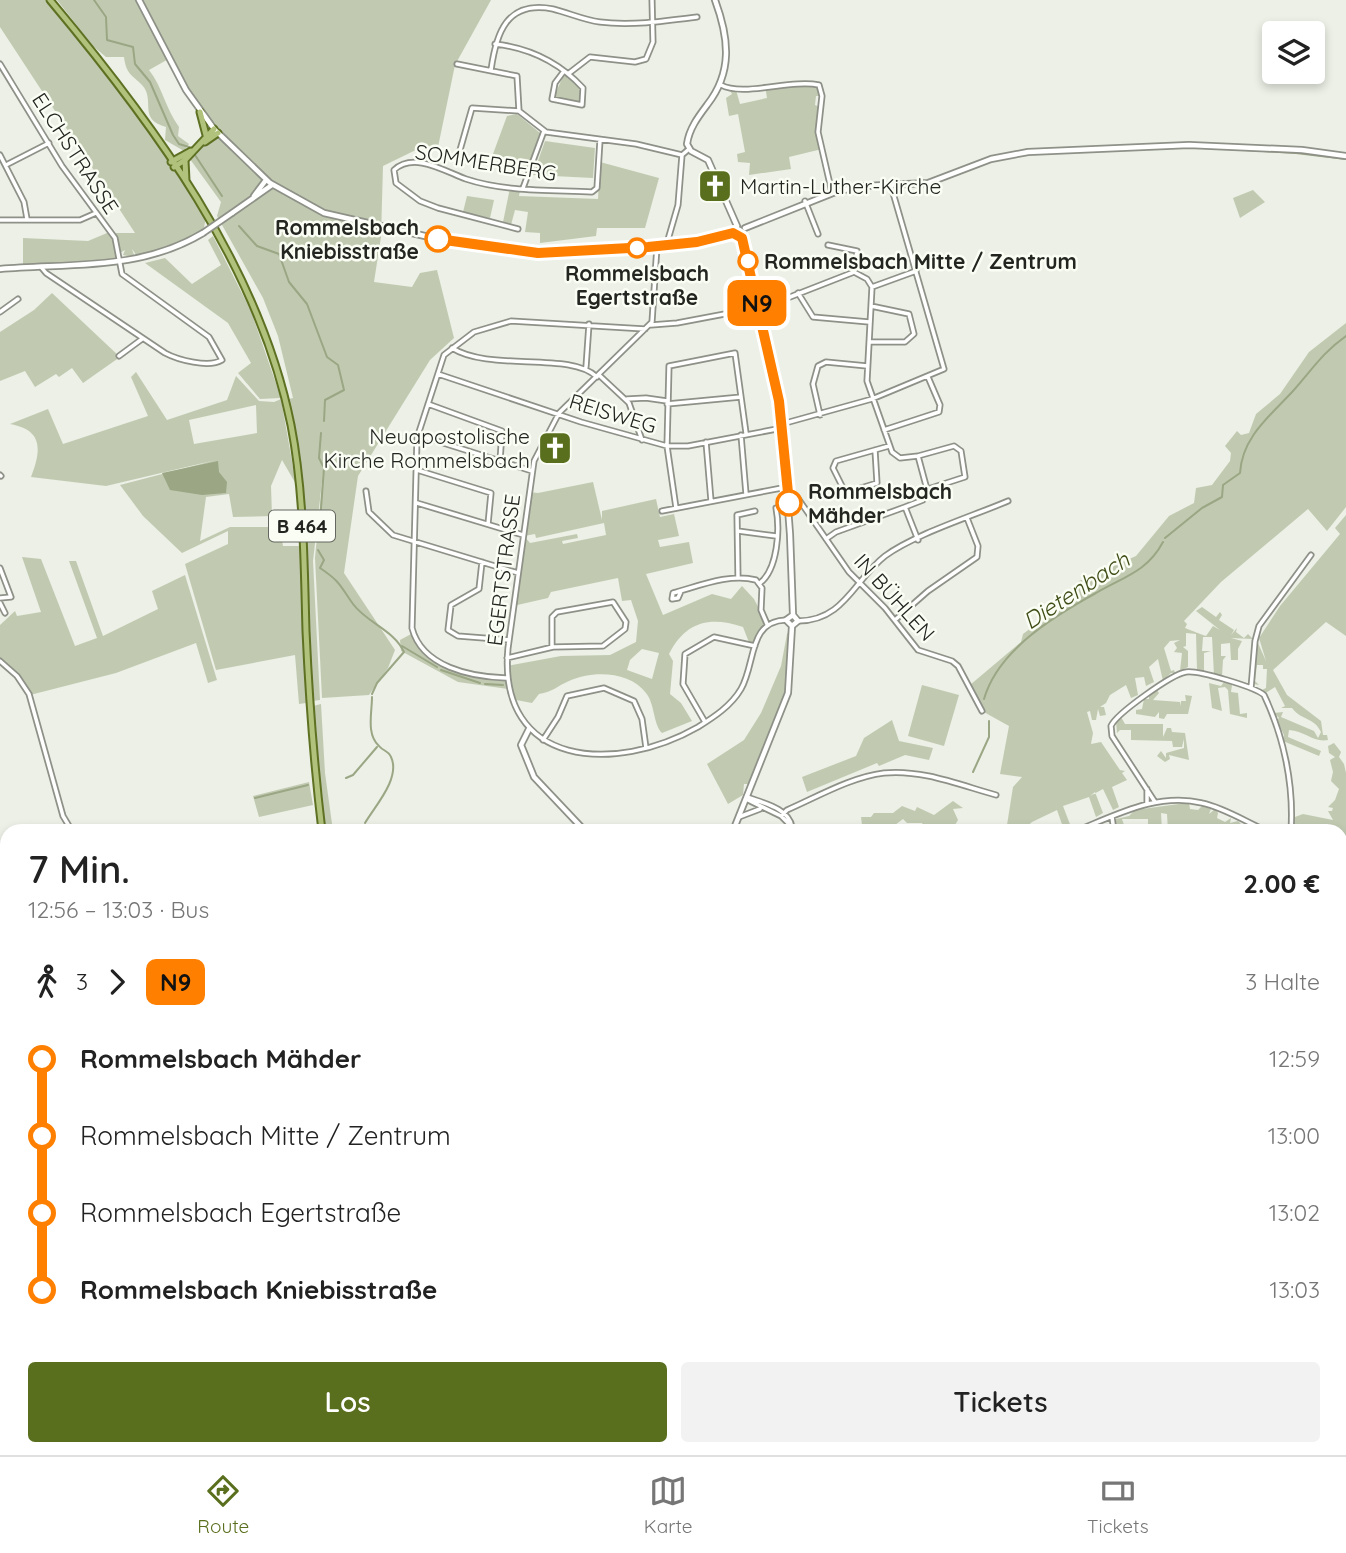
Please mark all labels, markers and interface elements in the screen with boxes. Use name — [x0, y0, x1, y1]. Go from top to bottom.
map controls — [1262, 21, 1325, 84]
button: layers — [1262, 21, 1325, 84]
street label: ELCHSTRASSE — [27, 87, 125, 219]
street label: SOMMERBERG — [414, 138, 558, 186]
church icon: Martin-Luther-Kirche — [696, 167, 734, 205]
place label: Martin-Luther-Kirche — [740, 173, 941, 199]
place label: Rommelsbach Kniebisstraße — [275, 214, 419, 264]
marker: Rommelsbach Kniebisstraße — [425, 226, 451, 252]
marker: Rommelsbach Egertstraße — [627, 238, 647, 258]
place label: Rommelsbach Mitte / Zentrum — [764, 248, 1077, 274]
marker: Rommelsbach Mitte / Zentrum — [738, 251, 758, 271]
place label: Rommelsbach Egertstraße — [565, 260, 709, 310]
line badge: N9 — [726, 280, 788, 326]
text: N9 — [741, 288, 773, 318]
street label: REISWEG — [566, 387, 660, 439]
place label: Neuapostolische Kirche Rommelsbach — [324, 423, 530, 473]
church icon: Neuapostolische Kirche Rommelsbach — [536, 429, 574, 467]
place label: Rommelsbach Mähder — [808, 478, 952, 528]
marker: Rommelsbach Mähder — [776, 490, 802, 516]
street label: EGERTSTRASSE — [481, 493, 525, 647]
road number: B 464 — [269, 510, 335, 541]
water label: Dietenbach — [1017, 544, 1136, 635]
street label: IN BÜHLEN — [849, 548, 941, 646]
text: 7 Min. — [28, 845, 130, 893]
text: 2.00 € — [1243, 867, 1320, 900]
text: 12:56 – 13:03 · Bus — [28, 895, 209, 924]
icon: walk — [28, 963, 66, 1001]
icon: forward — [98, 963, 136, 1001]
text: 3 — [76, 967, 88, 996]
text: N9 — [160, 967, 191, 997]
text: 3 Halte — [1245, 967, 1320, 996]
text: Rommelsbach Mähder — [80, 1042, 361, 1075]
text: 12:59 — [1269, 1044, 1320, 1073]
text: Rommelsbach Mitte / Zentrum — [80, 1119, 451, 1152]
text: 13:00 — [1268, 1121, 1320, 1150]
text: Rommelsbach Egertstraße — [80, 1196, 401, 1229]
text: 13:02 — [1269, 1198, 1320, 1227]
text: Rommelsbach Kniebisstraße — [80, 1273, 437, 1306]
text: 13:03 — [1269, 1275, 1320, 1304]
button: Los — [28, 1362, 667, 1442]
button: Tickets — [681, 1362, 1320, 1442]
tab: Route — [197, 1472, 249, 1538]
tab: Karte — [644, 1472, 693, 1538]
tab: Tickets — [1087, 1472, 1149, 1538]

